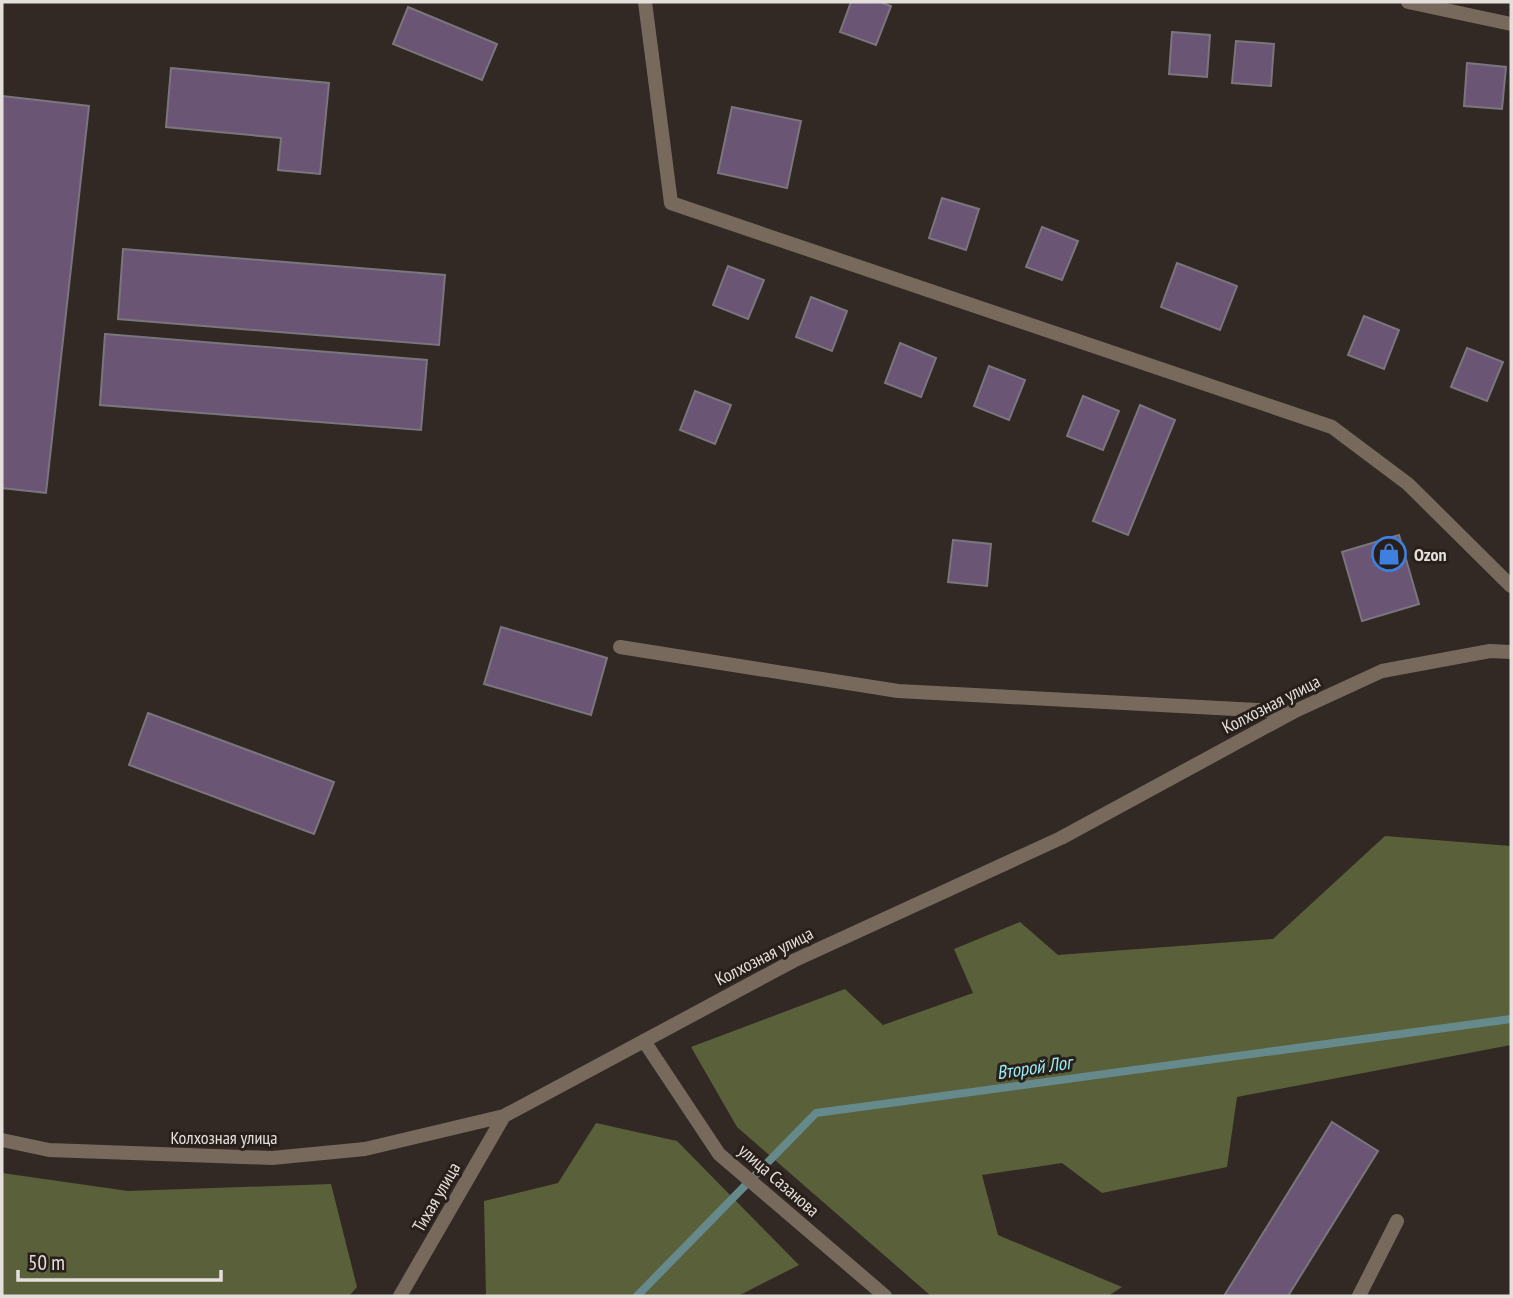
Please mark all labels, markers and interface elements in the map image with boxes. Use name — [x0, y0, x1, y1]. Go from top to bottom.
shop icon: Ozon — [1370, 535, 1408, 573]
place label: Ozon — [1414, 543, 1447, 566]
street label: Колхозная улица — [1218, 669, 1324, 739]
street label: Колхозная улица — [711, 921, 817, 991]
water label: Второй Лог — [995, 1049, 1076, 1084]
street label: Колхозная улица — [171, 1126, 277, 1149]
street label: улица Сазанова — [734, 1139, 824, 1221]
street label: Тихая улица — [407, 1158, 465, 1236]
scale bar — [18, 1238, 220, 1282]
text: 50 m — [28, 1249, 65, 1276]

